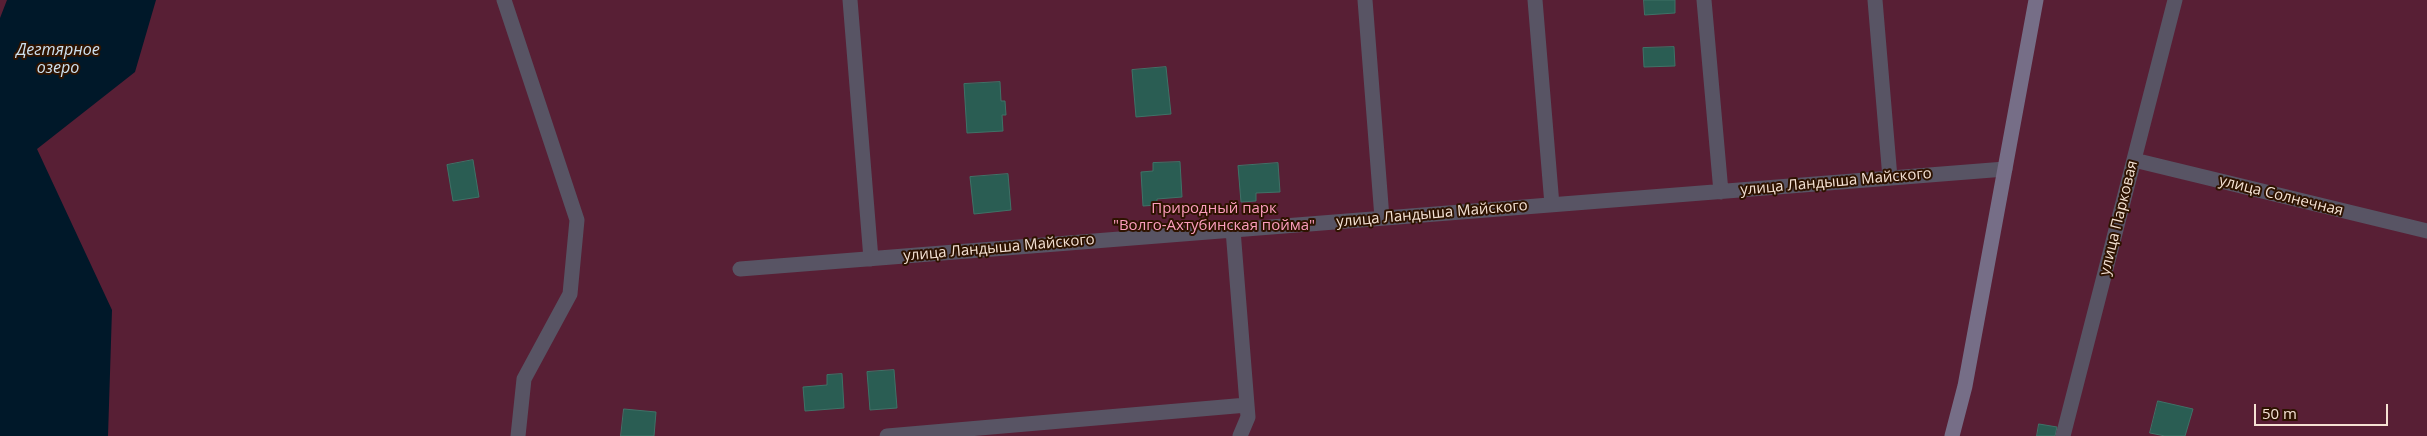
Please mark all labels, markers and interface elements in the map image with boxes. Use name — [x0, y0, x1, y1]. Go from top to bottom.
water label: Дегтярное озеро — [16, 40, 100, 78]
street label: улица Парковая — [2096, 159, 2142, 277]
street label: улица Ландыша Майского — [1740, 165, 1932, 199]
street label: улица Солнечная — [2217, 172, 2345, 220]
street label: улица Ландыша Майского — [1336, 197, 1528, 231]
park label: Природный парк "Волго-Ахтубинская пойма" — [1113, 200, 1315, 235]
street label: улица Ландыша Майского — [903, 231, 1095, 265]
scale bar — [2257, 394, 2391, 426]
text: 50 m — [2262, 403, 2297, 423]

